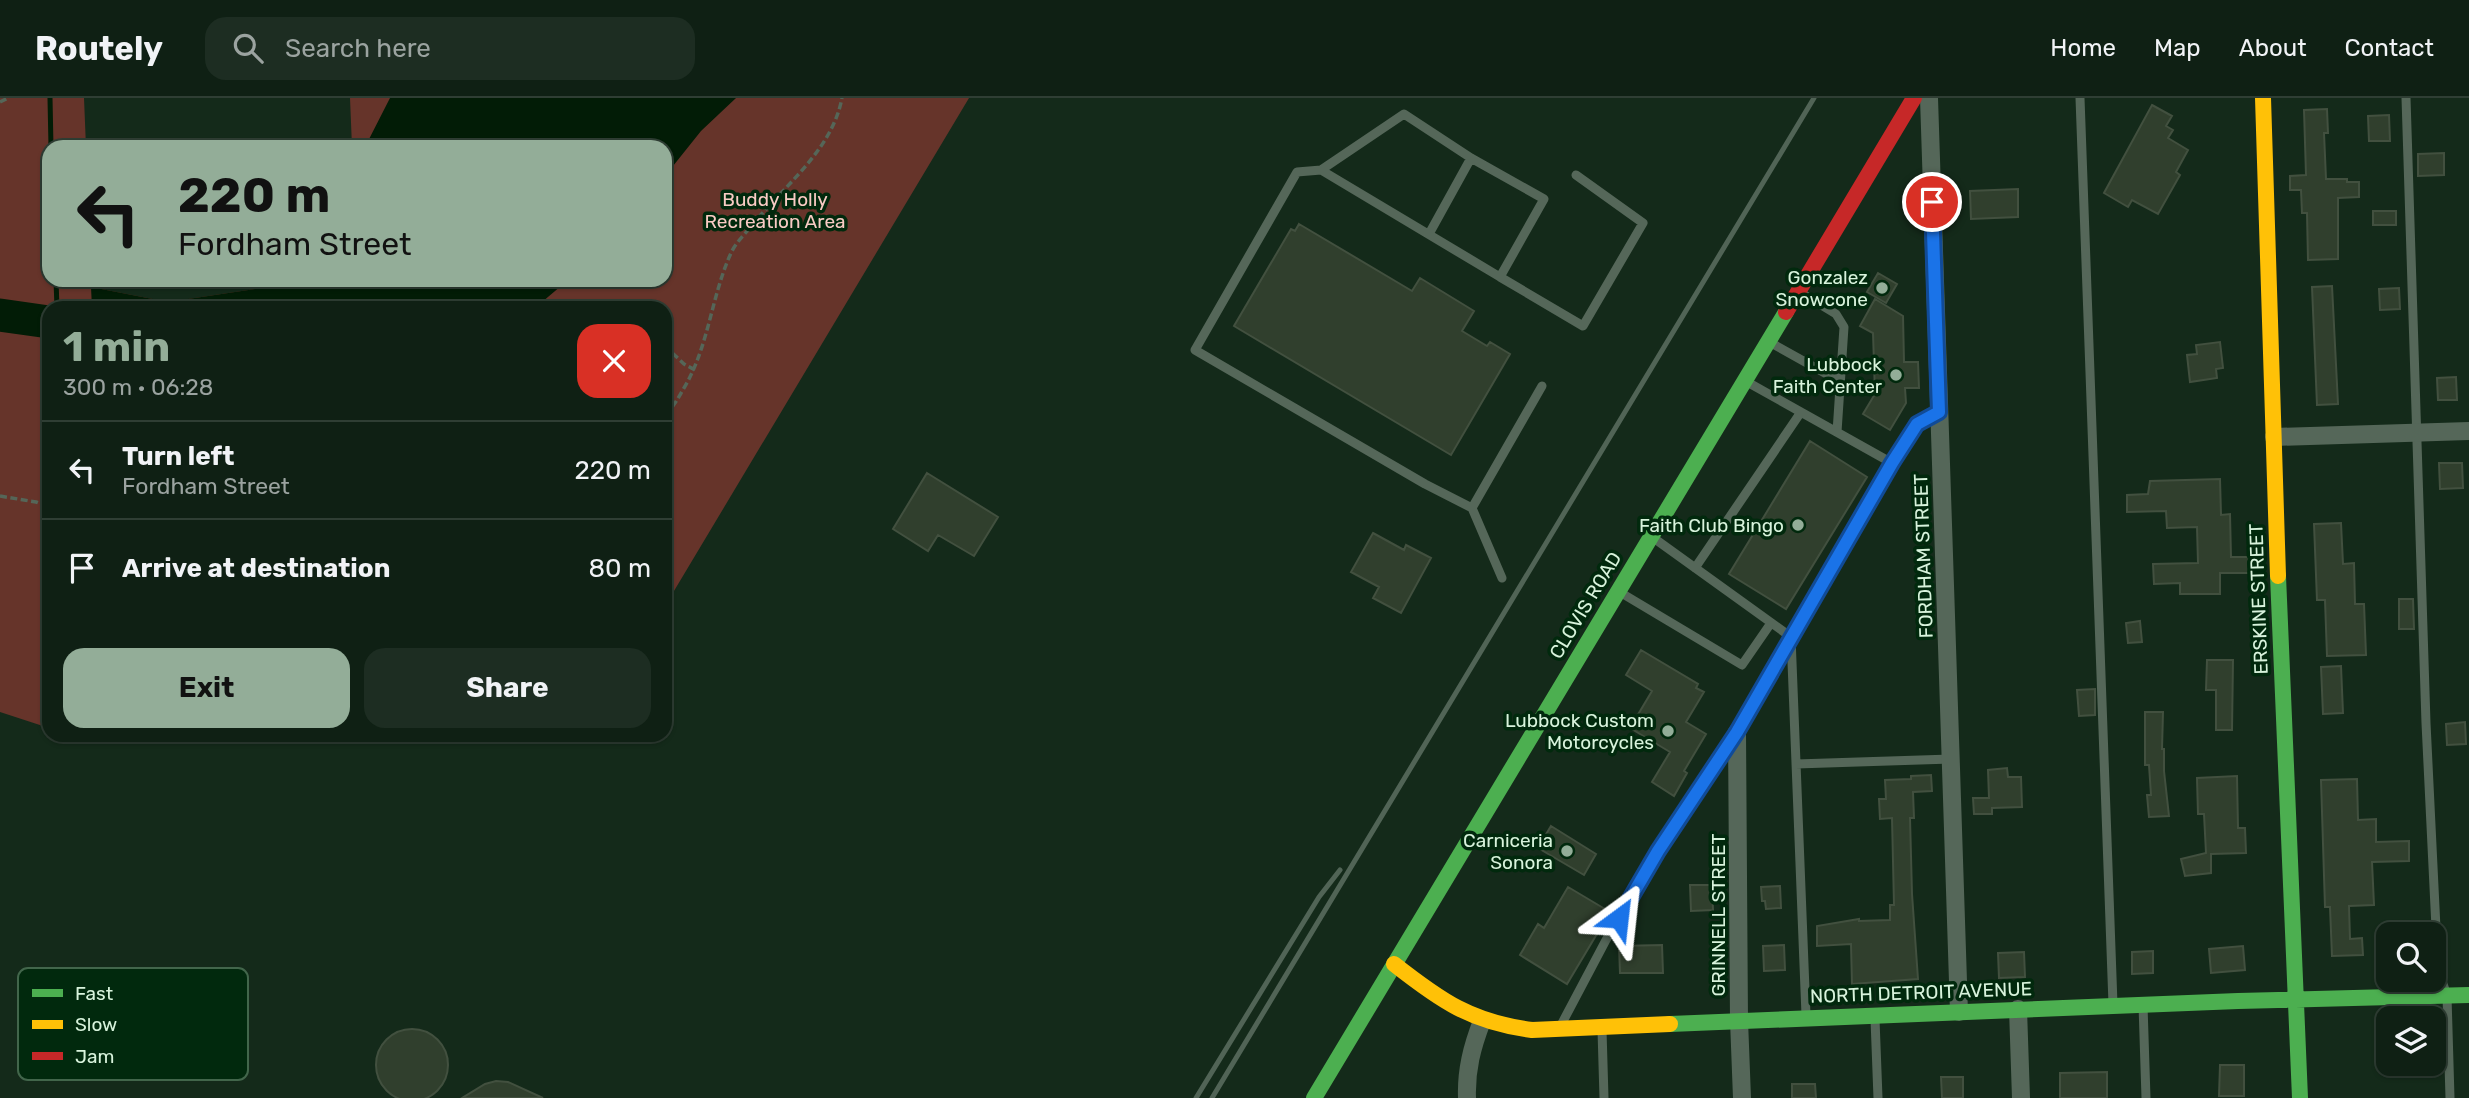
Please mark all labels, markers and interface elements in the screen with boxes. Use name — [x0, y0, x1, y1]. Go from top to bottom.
search box — [205, 17, 695, 80]
text: Routely — [35, 29, 163, 68]
icon: search — [229, 29, 267, 67]
text: Search here — [285, 33, 431, 64]
text: Home — [2050, 34, 2116, 62]
text: Map — [2154, 34, 2201, 62]
text: About — [2239, 34, 2307, 62]
text: Contact — [2345, 34, 2434, 62]
text: 220 m — [178, 166, 330, 224]
icon: left — [63, 168, 154, 259]
pin — [1902, 172, 1962, 232]
icon: arrive — [1913, 183, 1951, 221]
park label: Buddy Holly Recreation Area — [704, 188, 846, 233]
text: Fordham Street — [178, 225, 412, 263]
place label: Gonzalez Snowcone — [1775, 266, 1868, 311]
marker: Gonzalez Snowcone — [1874, 280, 1890, 296]
text: 1 min — [63, 322, 170, 372]
button: close — [577, 324, 651, 398]
place label: Lubbock Faith Center — [1773, 353, 1883, 398]
marker: Lubbock Faith Center — [1888, 367, 1904, 383]
text: 300 m · 06:28 — [63, 373, 213, 401]
text: Turn left — [122, 441, 234, 472]
icon: left — [63, 451, 101, 489]
text: 220 m — [574, 455, 651, 486]
text: Fordham Street — [122, 472, 290, 500]
street label: FORDHAM STREET — [1909, 473, 1938, 639]
place label: Faith Club Bingo — [1639, 514, 1784, 537]
marker: Faith Club Bingo — [1790, 517, 1806, 533]
street label: ERSKINE STREET — [2244, 523, 2273, 675]
street label: CLOVIS ROAD — [1545, 548, 1626, 663]
icon: arrive — [63, 549, 101, 587]
text: Arrive at destination — [122, 553, 390, 584]
text: 80 m — [588, 553, 651, 584]
button: Exit — [63, 648, 350, 728]
button: Share — [364, 648, 651, 728]
place label: Lubbock Custom Motorcycles — [1505, 709, 1654, 754]
marker: Lubbock Custom Motorcycles — [1660, 723, 1676, 739]
place label: Carniceria Sonora — [1463, 829, 1553, 874]
street label: GRINNELL STREET — [1707, 833, 1730, 997]
marker: Carniceria Sonora — [1559, 843, 1575, 859]
position arrow — [1582, 881, 1656, 955]
map controls — [2376, 922, 2446, 1076]
button: search — [2376, 922, 2446, 992]
legend — [18, 968, 248, 1080]
street label: NORTH DETROIT AVENUE — [1810, 977, 2032, 1008]
text: Fast — [75, 982, 114, 1005]
button: layers — [2376, 1006, 2446, 1076]
text: Slow — [75, 1013, 117, 1036]
text: Jam — [75, 1045, 114, 1068]

